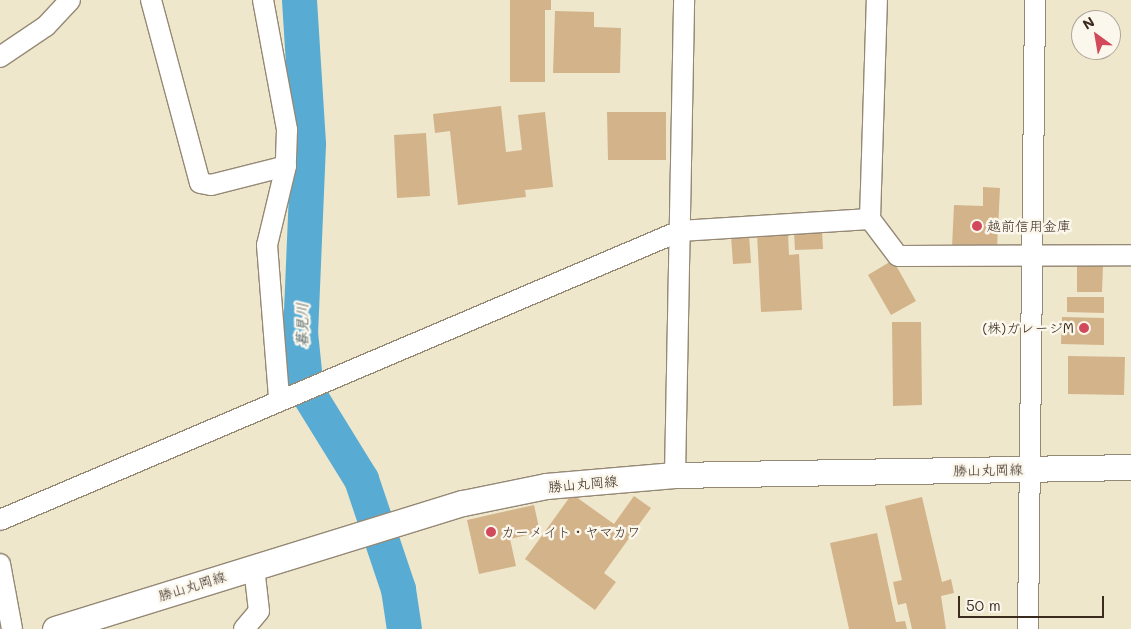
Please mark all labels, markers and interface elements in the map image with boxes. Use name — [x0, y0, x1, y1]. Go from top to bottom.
north arrow — [1071, 10, 1121, 60]
text: N — [1079, 12, 1098, 34]
place label: 越前信用金庫 — [987, 218, 1071, 234]
marker: 越前信用金庫 — [971, 220, 983, 232]
water label: 暮見川 — [293, 303, 311, 347]
place label: (株)ガレージM — [983, 320, 1074, 336]
marker: (株)ガレージM — [1078, 322, 1090, 334]
street label: 勝山丸岡線 — [953, 461, 1023, 479]
street label: 勝山丸岡線 — [547, 473, 619, 495]
place label: カーメイト・ヤマカワ — [501, 524, 641, 540]
marker: カーメイト・ヤマカワ — [485, 526, 497, 538]
street label: 勝山丸岡線 — [156, 568, 228, 604]
scale bar — [961, 586, 1107, 618]
text: 50 m — [966, 595, 1001, 615]

